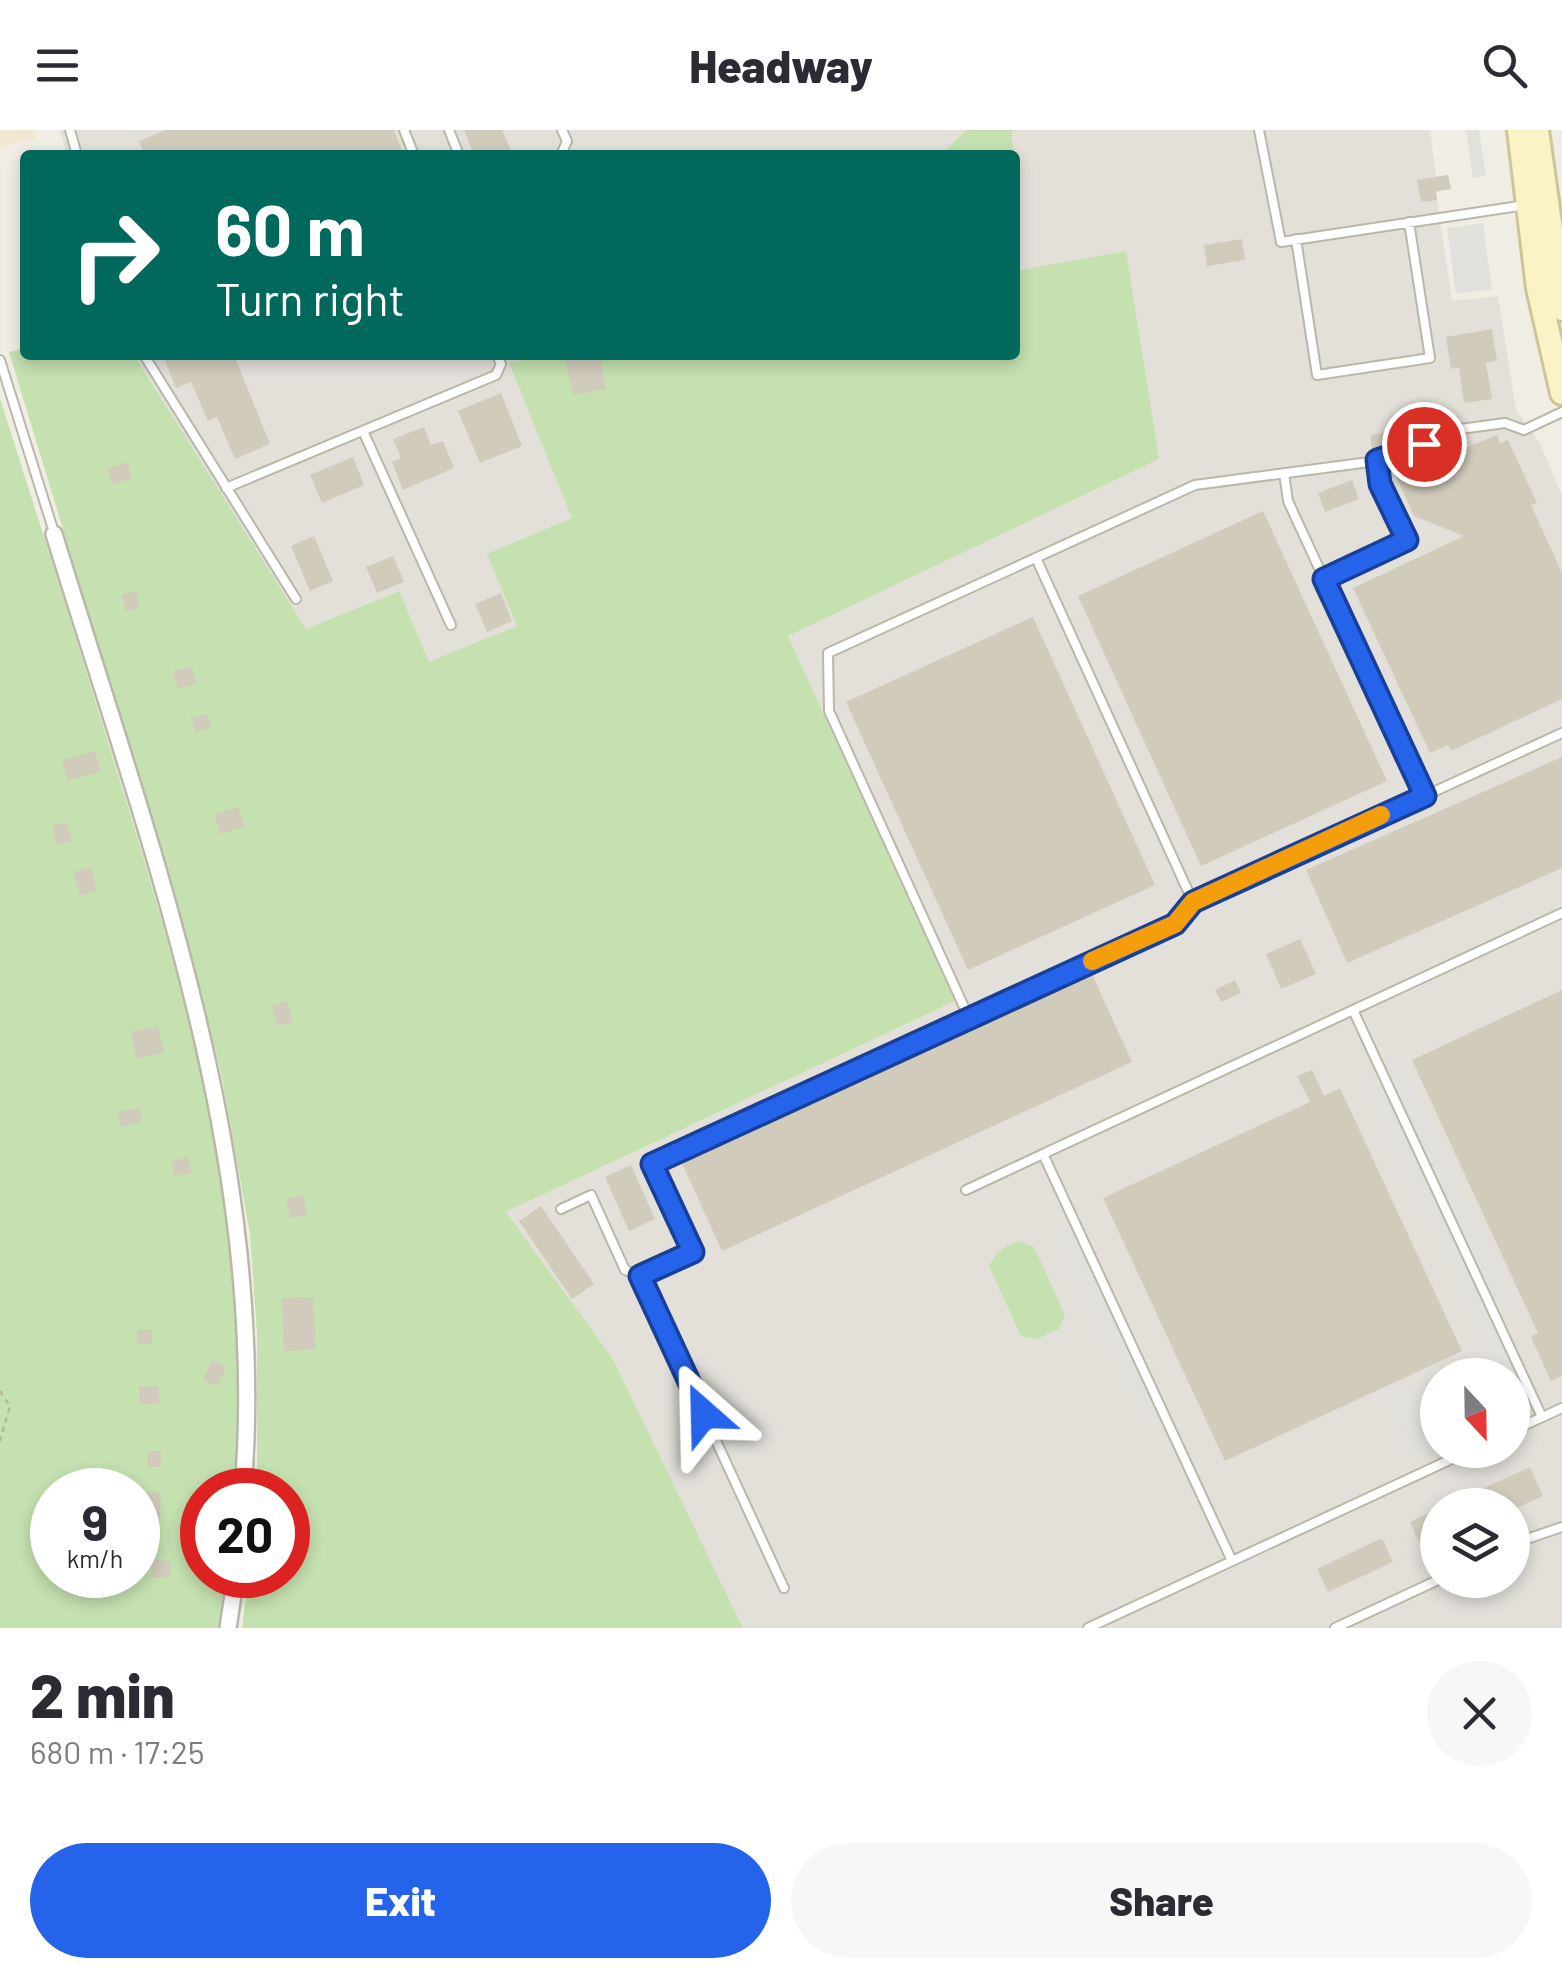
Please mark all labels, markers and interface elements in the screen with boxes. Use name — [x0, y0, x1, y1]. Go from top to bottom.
icon: menu — [30, 38, 85, 93]
text: Headway — [689, 38, 873, 92]
icon: search — [1477, 38, 1532, 93]
text: 60 m — [215, 186, 365, 270]
icon: right — [50, 190, 180, 320]
text: Turn right — [215, 271, 405, 325]
pin — [1382, 402, 1467, 487]
icon: arrive — [1397, 417, 1452, 472]
north arrow — [1420, 1358, 1530, 1468]
map controls — [1420, 1358, 1530, 1598]
position arrow — [652, 1362, 756, 1466]
speed limit sign: 20 — [180, 1468, 310, 1598]
button: layers — [1420, 1488, 1530, 1598]
text: 9 — [82, 1491, 108, 1551]
text: km/h — [67, 1543, 123, 1573]
text: 2 min — [30, 1658, 175, 1730]
button: close — [1427, 1661, 1532, 1766]
text: 680 m · 17:25 — [30, 1732, 204, 1770]
button: Exit — [30, 1843, 771, 1958]
button: Share — [791, 1843, 1532, 1958]

